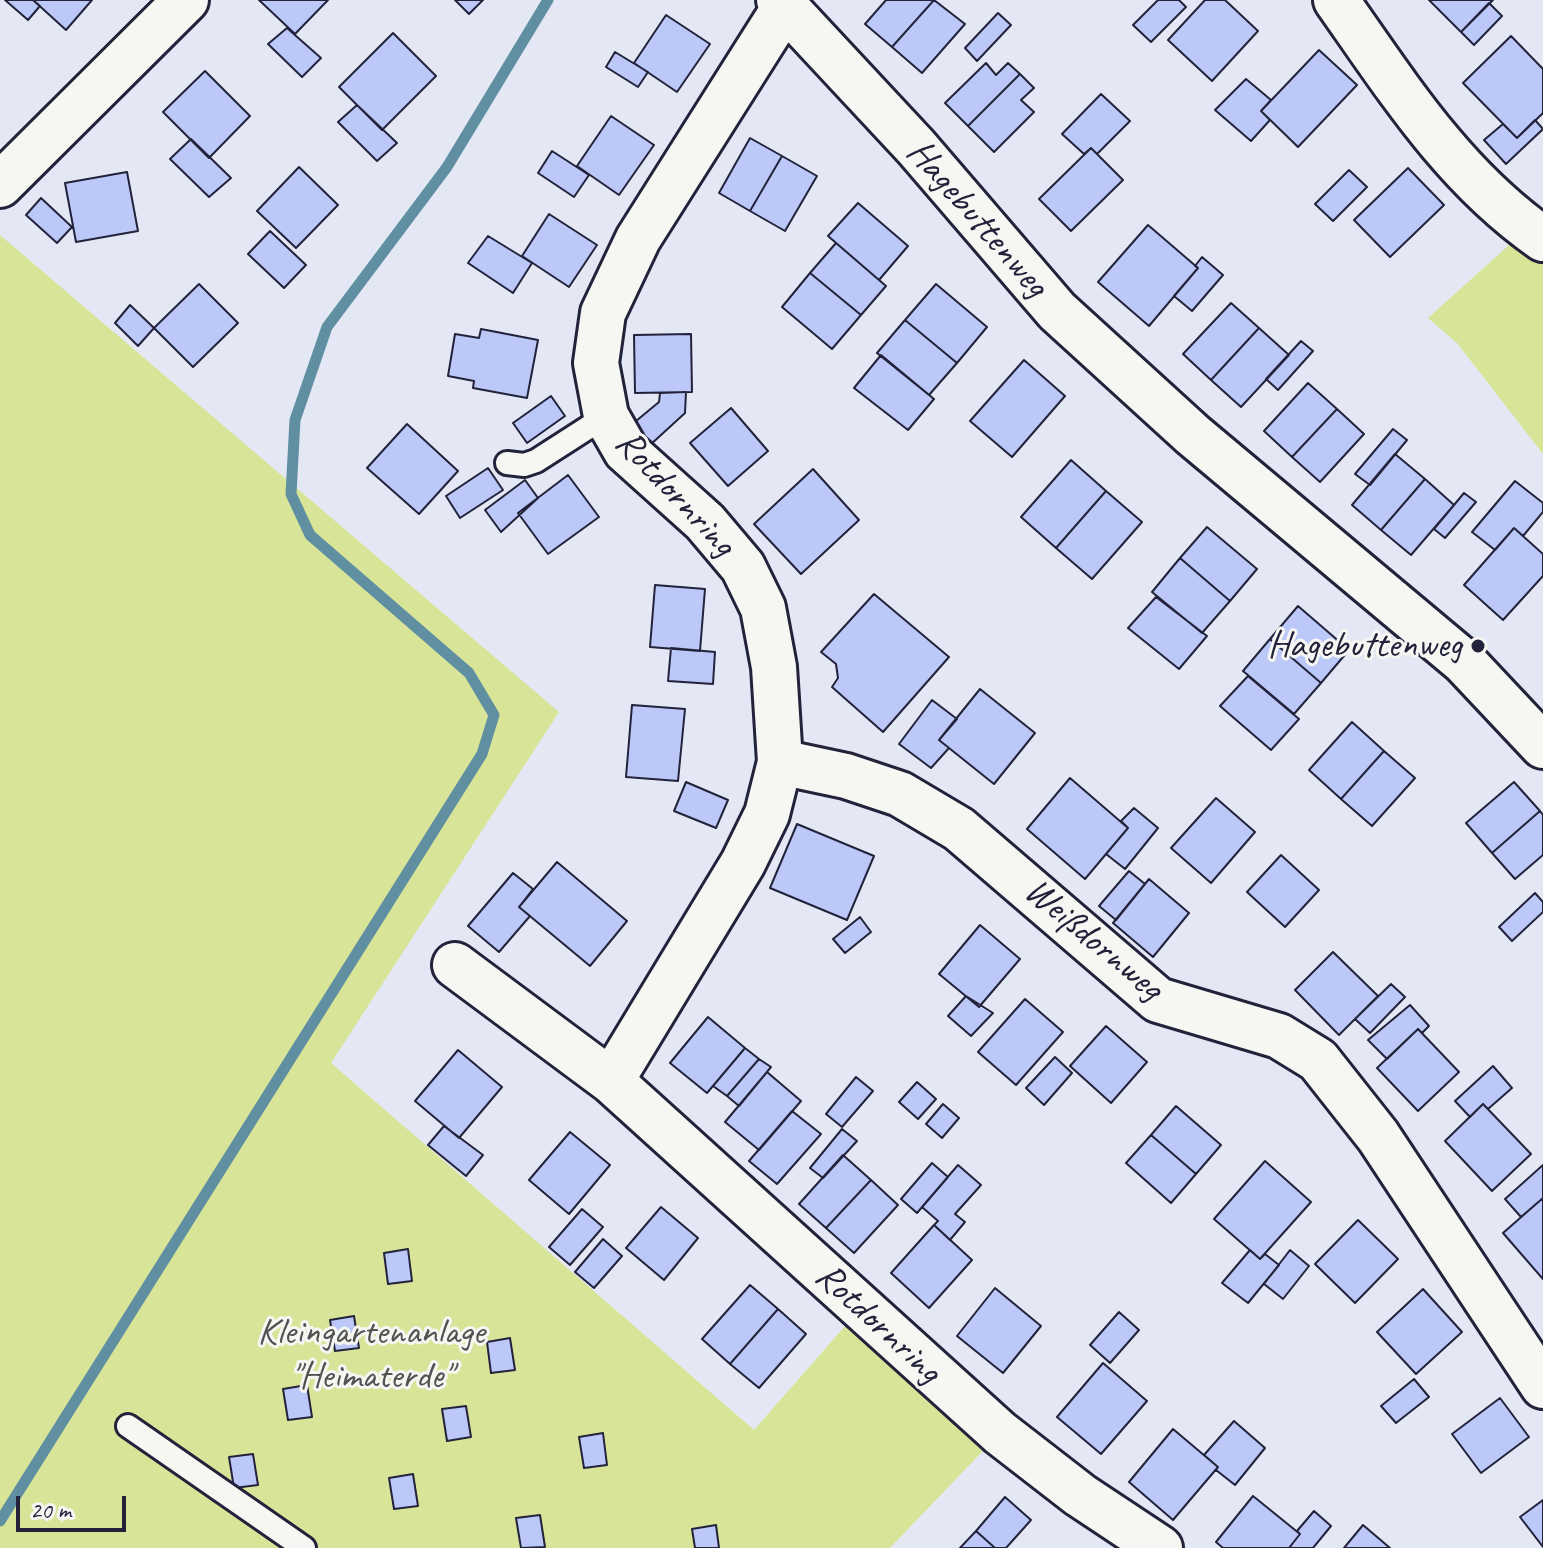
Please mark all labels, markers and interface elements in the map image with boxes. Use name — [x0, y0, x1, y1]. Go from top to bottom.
street label: Hagebuttenweg — [896, 131, 1058, 307]
street label: Rotdornring — [605, 421, 745, 567]
place label: Hagebuttenweg — [1267, 623, 1462, 669]
marker: Hagebuttenweg — [1469, 637, 1487, 655]
street label: Weißdornweg — [1014, 869, 1172, 1011]
street label: Rotdornring — [805, 1254, 951, 1394]
park label: Kleingartenanlage "Heimaterde" — [257, 1310, 485, 1400]
scale bar — [20, 1480, 130, 1530]
text: 20 m — [30, 1495, 71, 1525]

